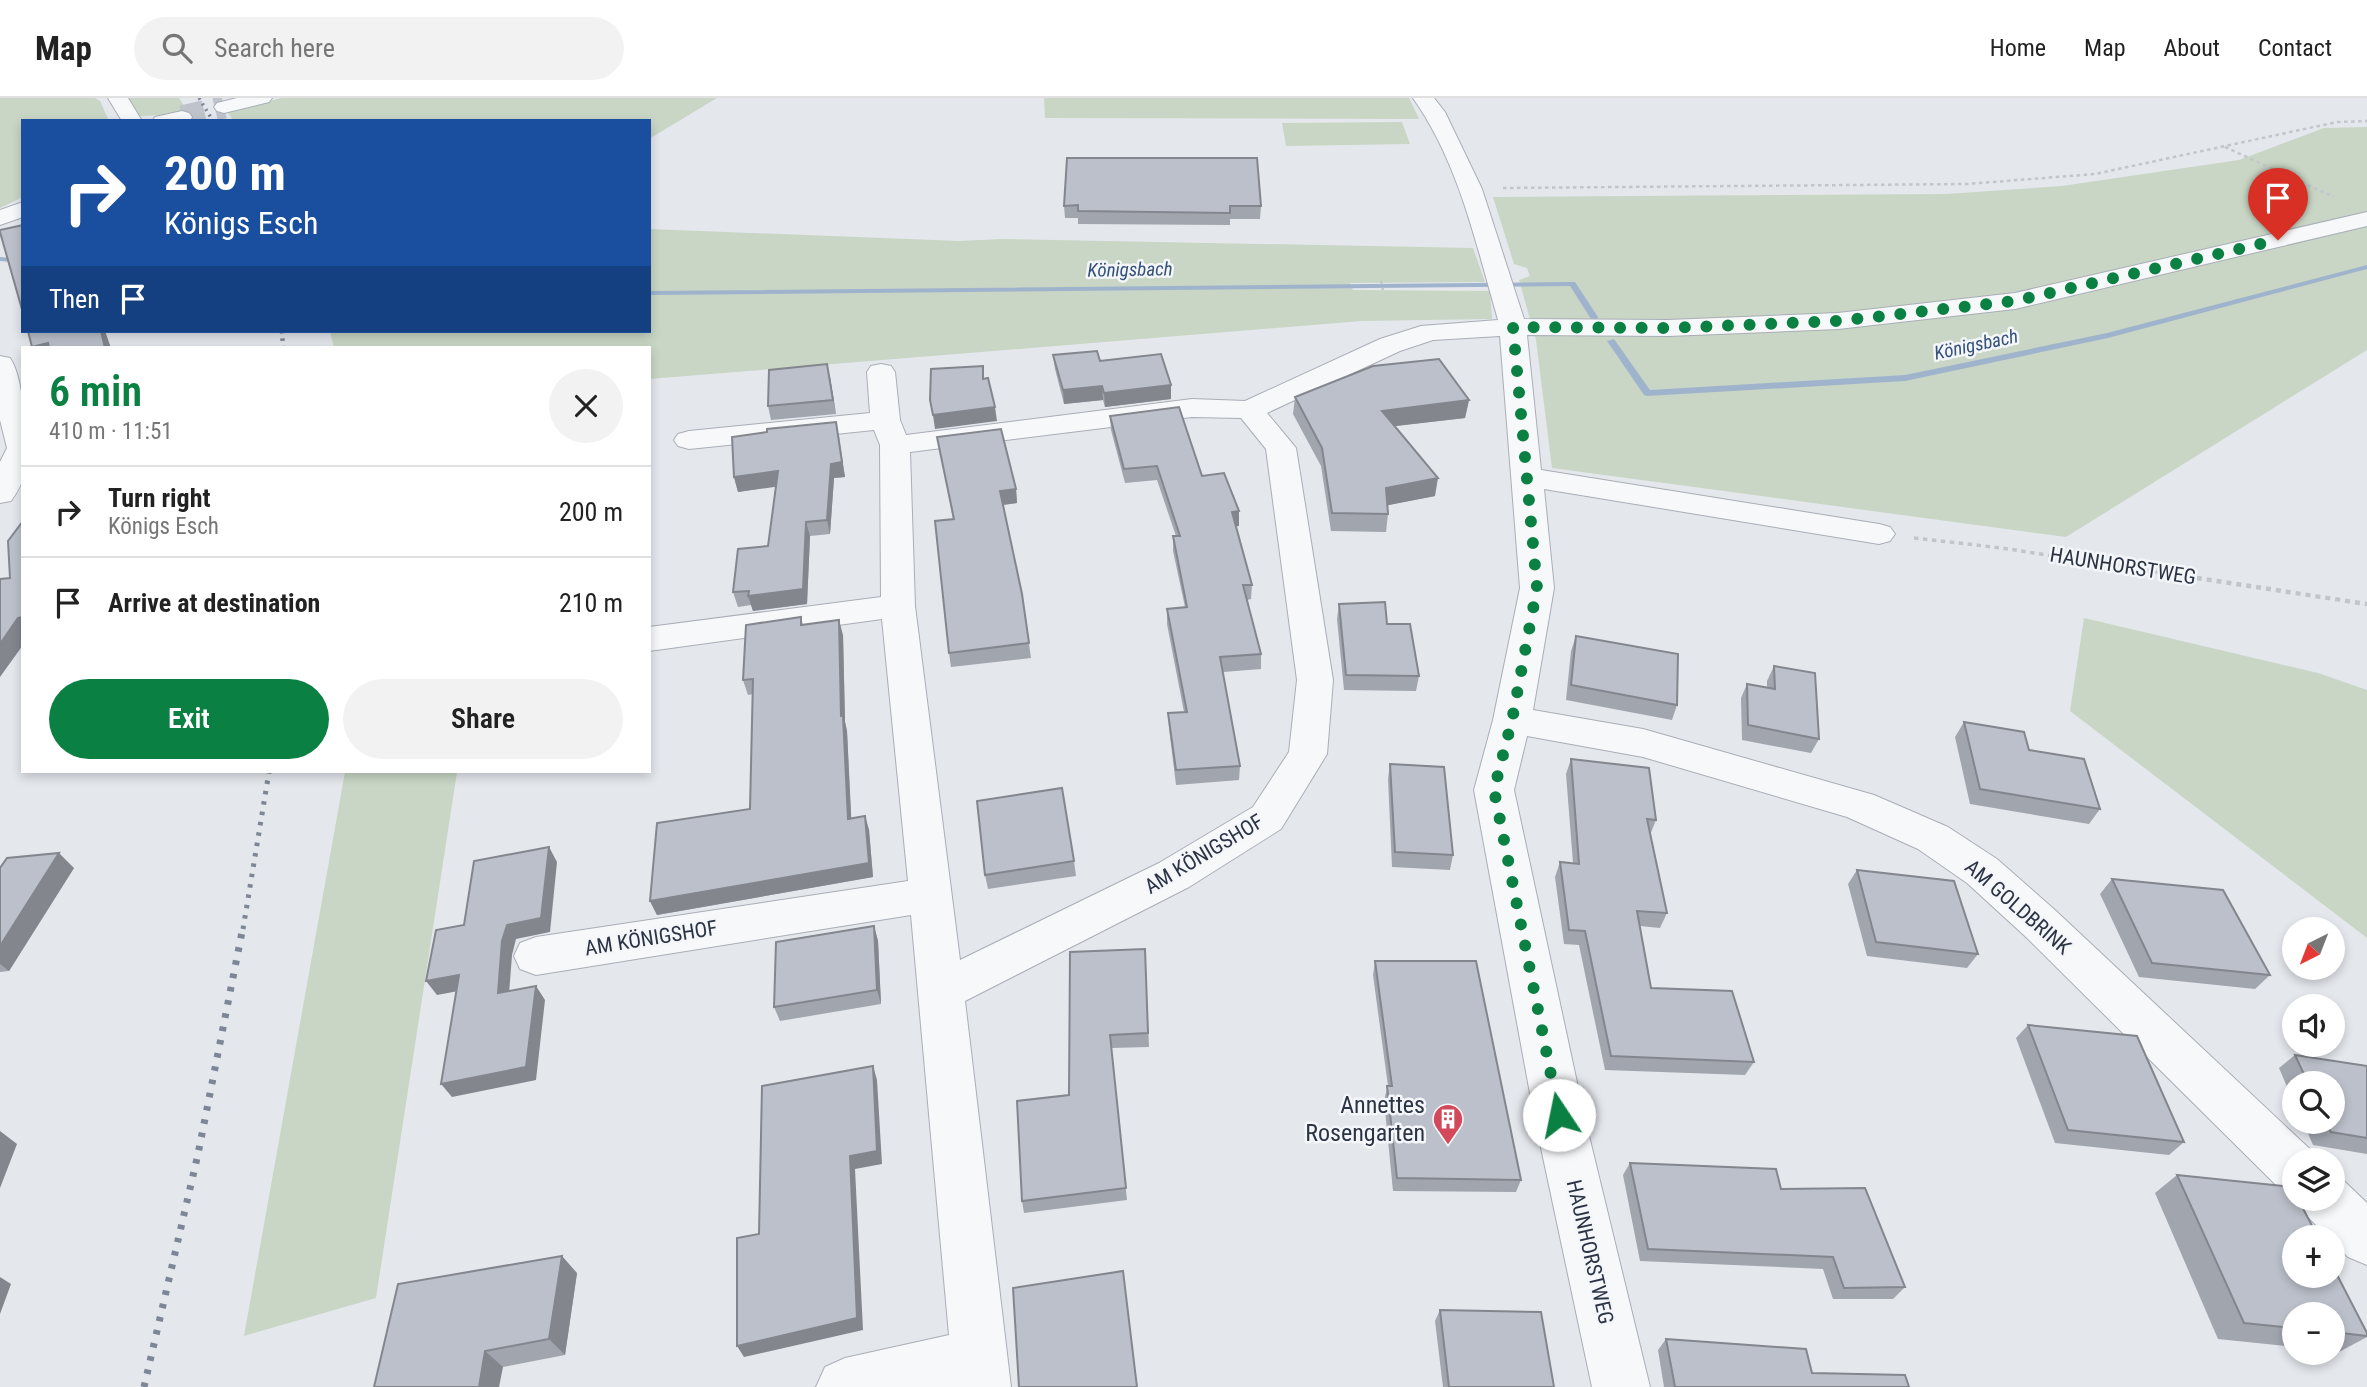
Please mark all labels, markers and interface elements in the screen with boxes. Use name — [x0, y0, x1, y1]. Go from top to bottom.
search box — [134, 17, 624, 80]
text: Map — [35, 29, 92, 68]
icon: search — [158, 29, 196, 67]
text: Search here — [214, 33, 335, 63]
text: Home — [1990, 34, 2046, 62]
text: Map — [2084, 34, 2126, 62]
text: About — [2164, 34, 2220, 62]
text: Contact — [2258, 34, 2332, 62]
text: 200 m — [164, 145, 286, 202]
icon: right — [49, 147, 140, 238]
pin — [2248, 168, 2308, 240]
icon: arrive — [2259, 179, 2297, 217]
text: Königs Esch — [164, 204, 318, 242]
water label: Königsbach — [1087, 257, 1173, 282]
icon: arrive — [114, 280, 152, 318]
text: Then — [49, 284, 100, 314]
water label: Königsbach — [1932, 324, 2020, 365]
text: 6 min — [49, 367, 142, 416]
button: close — [549, 369, 623, 443]
text: 410 m · 11:51 — [49, 418, 173, 445]
text: Turn right — [108, 483, 210, 513]
icon: right — [49, 493, 87, 531]
text: 200 m — [559, 497, 623, 527]
text: Königs Esch — [108, 513, 219, 540]
street label: HAUNHORSTWEG — [2048, 543, 2198, 589]
icon: arrive — [49, 584, 87, 622]
text: Arrive at destination — [108, 588, 320, 618]
text: 210 m — [559, 588, 623, 618]
button: Exit — [49, 679, 329, 759]
button: Share — [343, 679, 623, 759]
street label: AM KÖNIGSHOF — [1140, 809, 1268, 899]
street label: AM GOLDBRINK — [1960, 855, 2076, 960]
street label: AM KÖNIGSHOF — [583, 916, 719, 960]
north arrow — [2282, 917, 2345, 980]
map controls — [2282, 917, 2345, 1365]
button: sound — [2282, 994, 2345, 1057]
button: search — [2282, 1071, 2345, 1134]
position arrow — [1522, 1078, 1596, 1152]
place label: Annettes Rosengarten — [1305, 1091, 1425, 1147]
building icon: Annettes Rosengarten — [1431, 1102, 1465, 1146]
button: layers — [2282, 1148, 2345, 1211]
street label: HAUNHORSTWEG — [1562, 1177, 1618, 1327]
button: + — [2282, 1225, 2345, 1288]
button: − — [2282, 1302, 2345, 1365]

